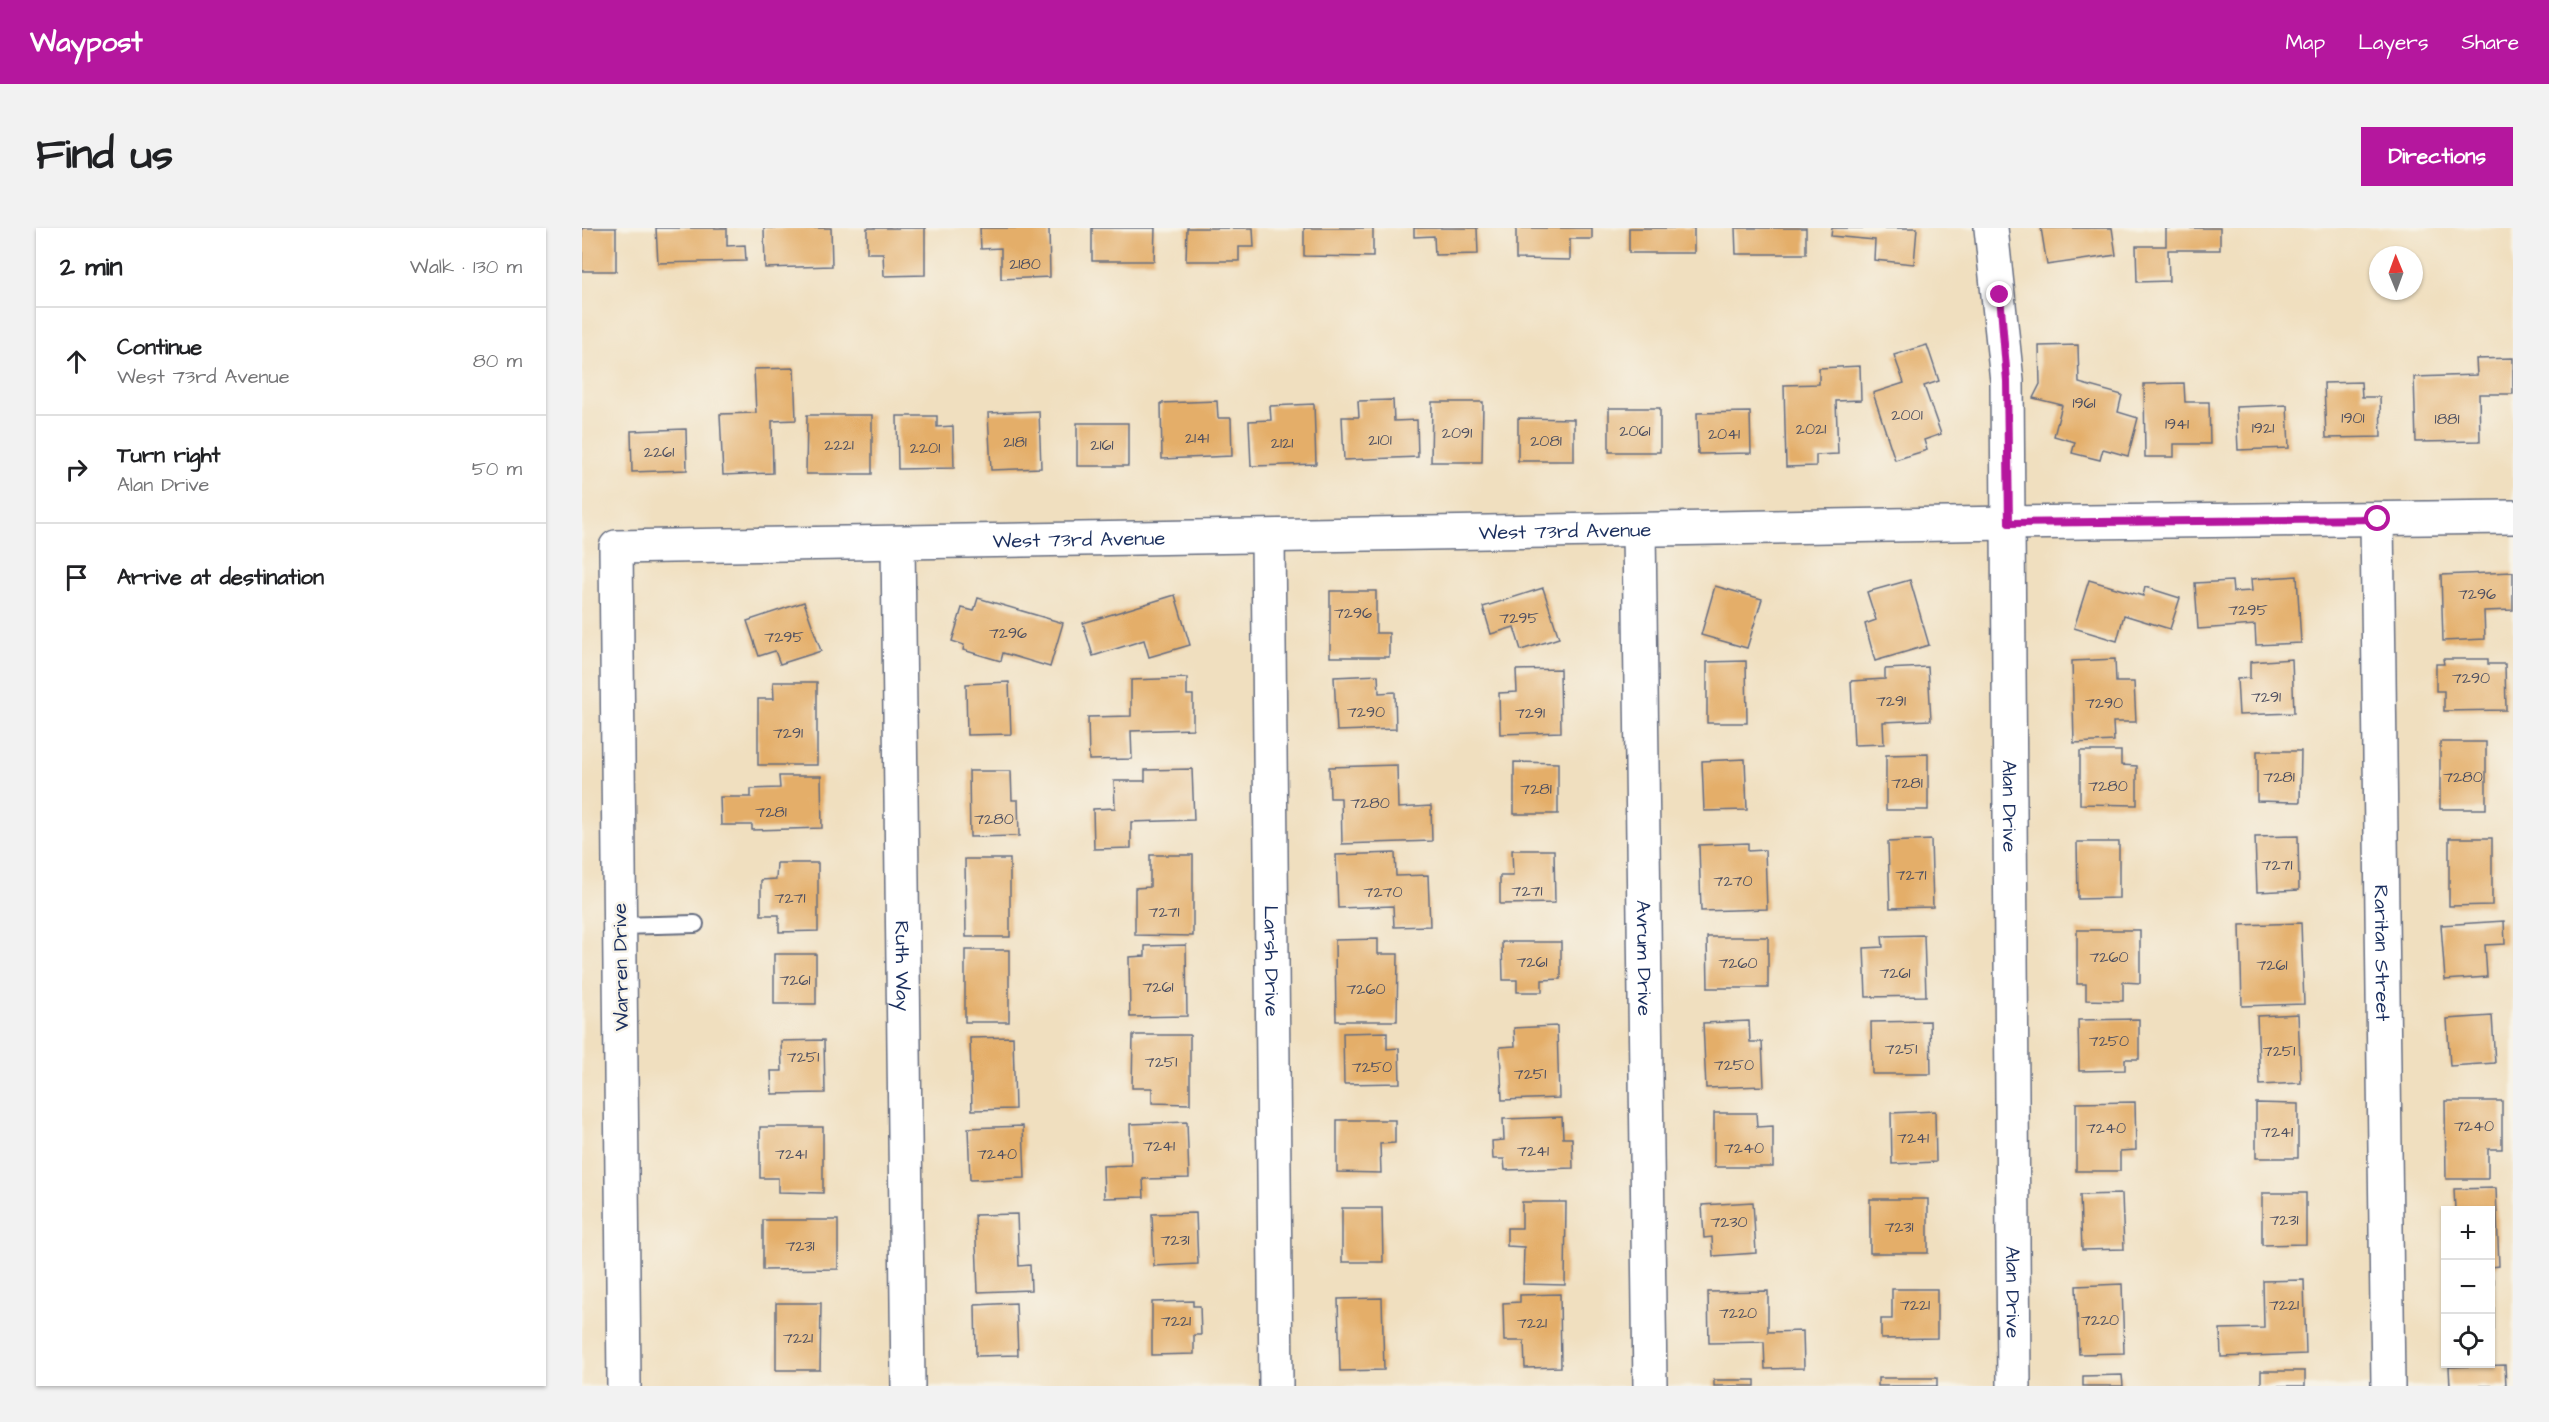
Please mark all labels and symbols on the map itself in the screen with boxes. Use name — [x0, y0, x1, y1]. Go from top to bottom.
north arrow — [2369, 246, 2423, 300]
house number: 2180 — [1009, 253, 1041, 275]
route end — [1986, 281, 2012, 307]
house number: 1961 — [2072, 392, 2096, 414]
house number: 2001 — [1891, 404, 1923, 426]
house number: 1901 — [2341, 407, 2365, 429]
house number: 1881 — [2435, 408, 2459, 430]
house number: 1941 — [2165, 413, 2189, 435]
house number: 1921 — [2252, 417, 2274, 439]
house number: 2021 — [1796, 418, 1826, 440]
house number: 2061 — [1619, 420, 1651, 442]
house number: 2091 — [1442, 422, 1472, 444]
house number: 2041 — [1708, 423, 1740, 445]
house number: 2141 — [1185, 427, 1209, 449]
house number: 2101 — [1368, 429, 1392, 451]
house number: 2081 — [1530, 430, 1562, 452]
house number: 2181 — [1003, 431, 1027, 453]
house number: 2121 — [1271, 432, 1293, 454]
house number: 2221 — [824, 434, 854, 456]
house number: 2161 — [1090, 434, 1114, 456]
house number: 2201 — [910, 437, 940, 459]
house number: 2261 — [644, 441, 674, 463]
route start — [2364, 505, 2390, 531]
street label: West 73rd Avenue — [1478, 516, 1652, 547]
street label: West 73rd Avenue — [992, 525, 1166, 556]
house number: 7296 — [2458, 583, 2496, 605]
house number: 7295 — [2228, 599, 2268, 621]
house number: 7296 — [1334, 602, 1372, 624]
house number: 7295 — [1499, 607, 1539, 629]
house number: 7296 — [989, 622, 1027, 644]
house number: 7295 — [764, 626, 804, 648]
house number: 7290 — [2452, 667, 2490, 689]
house number: 7291 — [2251, 686, 2281, 708]
house number: 7291 — [1876, 690, 1906, 712]
house number: 7290 — [2085, 692, 2123, 714]
house number: 7290 — [1347, 701, 1385, 723]
house number: 7291 — [1515, 702, 1545, 724]
house number: 7291 — [773, 722, 803, 744]
street label: Alan Drive — [1995, 760, 2023, 853]
house number: 7281 — [2263, 766, 2295, 788]
house number: 7280 — [2443, 766, 2483, 788]
house number: 7281 — [1891, 772, 1923, 794]
house number: 7280 — [2088, 775, 2128, 797]
house number: 7281 — [1520, 778, 1552, 800]
house number: 7280 — [1350, 792, 1390, 814]
house number: 7281 — [755, 801, 787, 823]
house number: 7280 — [974, 808, 1014, 830]
house number: 7271 — [2262, 854, 2292, 876]
house number: 7271 — [1896, 864, 1926, 886]
house number: 7270 — [1714, 870, 1752, 892]
house number: 7271 — [1512, 880, 1542, 902]
house number: 7270 — [1364, 881, 1402, 903]
street label: Raritan Street — [2367, 885, 2396, 1021]
house number: 7271 — [775, 887, 805, 909]
street label: Avrum Drive — [1629, 900, 1658, 1016]
house number: 7271 — [1149, 901, 1179, 923]
street label: Warren Drive — [606, 903, 636, 1031]
street label: Larsh Drive — [1256, 905, 1286, 1017]
street label: Ruth Way — [887, 921, 917, 1011]
house number: 7260 — [2089, 946, 2129, 968]
house number: 7261 — [1516, 951, 1548, 973]
house number: 7260 — [1718, 952, 1758, 974]
house number: 7261 — [2256, 954, 2288, 976]
house number: 7261 — [1879, 962, 1911, 984]
house number: 7261 — [779, 969, 811, 991]
house number: 7261 — [1142, 976, 1174, 998]
house number: 7260 — [1346, 978, 1386, 1000]
house number: 7250 — [2089, 1030, 2129, 1052]
house number: 7251 — [1885, 1038, 1917, 1060]
house number: 7251 — [2263, 1040, 2295, 1062]
house number: 7251 — [787, 1046, 819, 1068]
house number: 7251 — [1145, 1051, 1177, 1073]
house number: 7250 — [1714, 1054, 1754, 1076]
house number: 7250 — [1352, 1056, 1392, 1078]
house number: 7251 — [1514, 1063, 1546, 1085]
house number: 7240 — [2454, 1115, 2494, 1137]
house number: 7240 — [2086, 1117, 2126, 1139]
house number: 7241 — [2261, 1121, 2293, 1143]
house number: 7241 — [1897, 1127, 1929, 1149]
house number: 7241 — [1143, 1135, 1175, 1157]
house number: 7240 — [1724, 1137, 1764, 1159]
house number: 7241 — [1517, 1140, 1549, 1162]
house number: 7241 — [775, 1143, 807, 1165]
house number: 7240 — [977, 1143, 1017, 1165]
house number: 7231 — [2269, 1209, 2299, 1231]
house number: 7230 — [1710, 1211, 1748, 1233]
house number: 7231 — [1884, 1216, 1914, 1238]
house number: 7231 — [1160, 1229, 1190, 1251]
house number: 7231 — [785, 1235, 815, 1257]
street label: Alan Drive — [1998, 1246, 2027, 1339]
house number: 7221 — [1900, 1294, 1930, 1316]
house number: 7221 — [2269, 1294, 2299, 1316]
house number: 7220 — [1719, 1302, 1757, 1324]
house number: 7220 — [2081, 1309, 2119, 1331]
house number: 7221 — [1161, 1310, 1191, 1332]
house number: 7221 — [1517, 1312, 1547, 1334]
house number: 7221 — [783, 1327, 813, 1349]

